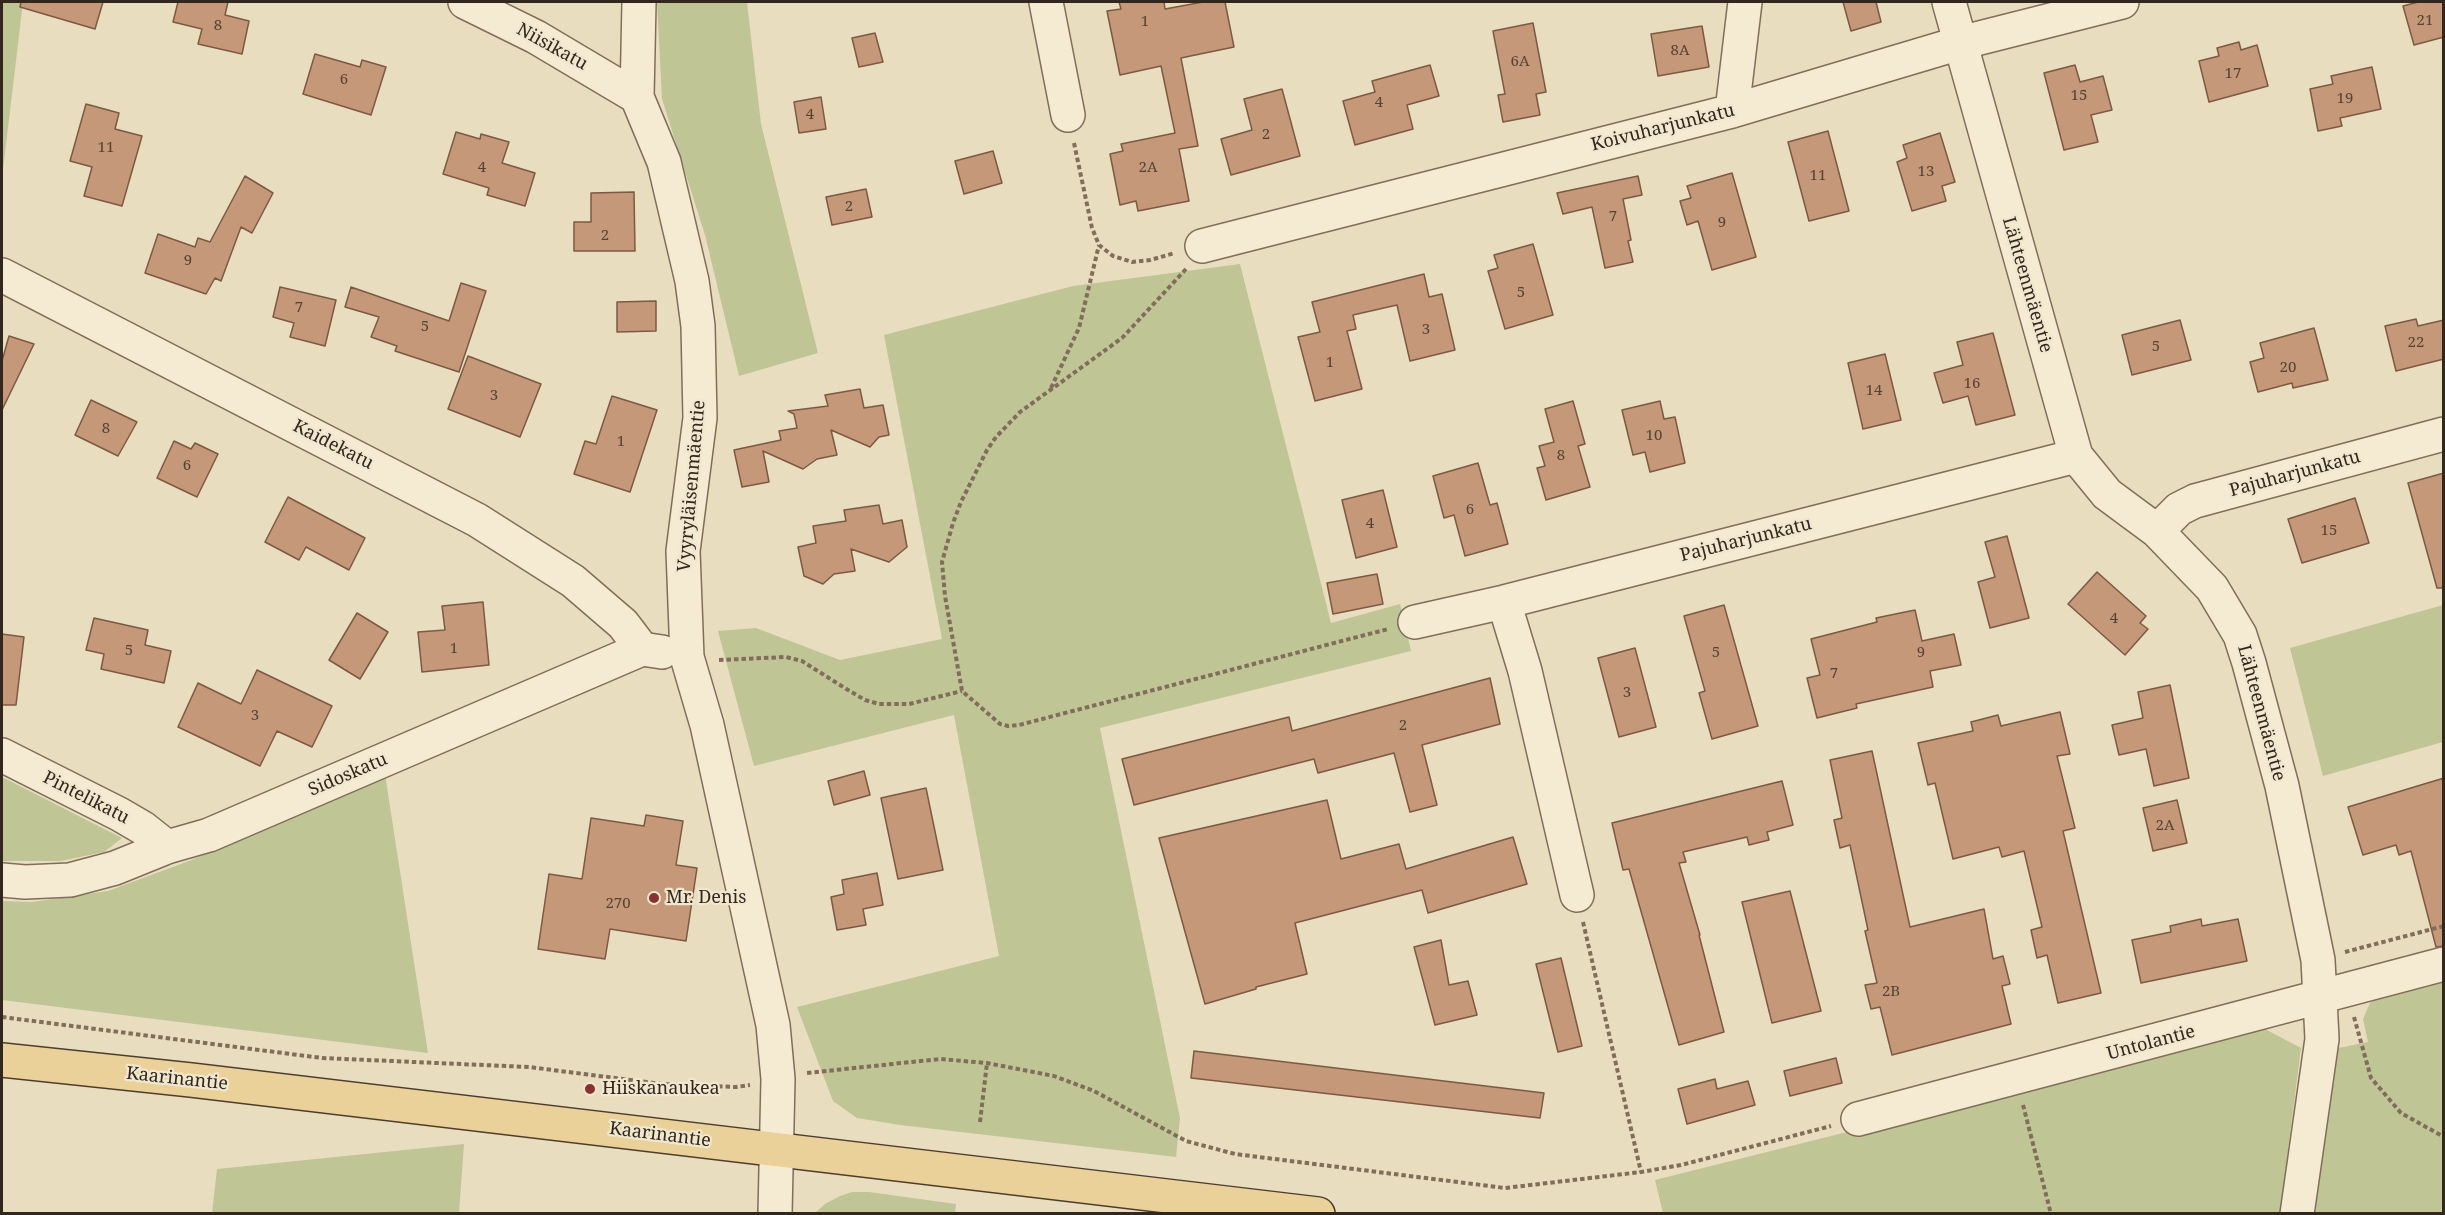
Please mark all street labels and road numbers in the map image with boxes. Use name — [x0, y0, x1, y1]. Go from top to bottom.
street label: Niisikatu — [513, 19, 591, 75]
street label: Koivuharjunkatu — [1589, 100, 1737, 156]
street label: Lähteenmäentie — [1997, 215, 2057, 355]
street label: Vyyryläisenmäentie — [674, 399, 710, 573]
street label: Kaidekatu — [289, 415, 377, 475]
street label: Pajuharjunkatu — [2227, 446, 2363, 502]
street label: Pajuharjunkatu — [1678, 513, 1814, 567]
street label: Lähteenmäentie — [2232, 643, 2290, 783]
street label: Sidoskatu — [305, 749, 391, 801]
street label: Pintelikatu — [39, 767, 133, 829]
street label: Untolantie — [2105, 1021, 2197, 1065]
street label: Kaarinantie — [125, 1063, 229, 1095]
street label: Kaarinantie — [608, 1118, 712, 1152]

